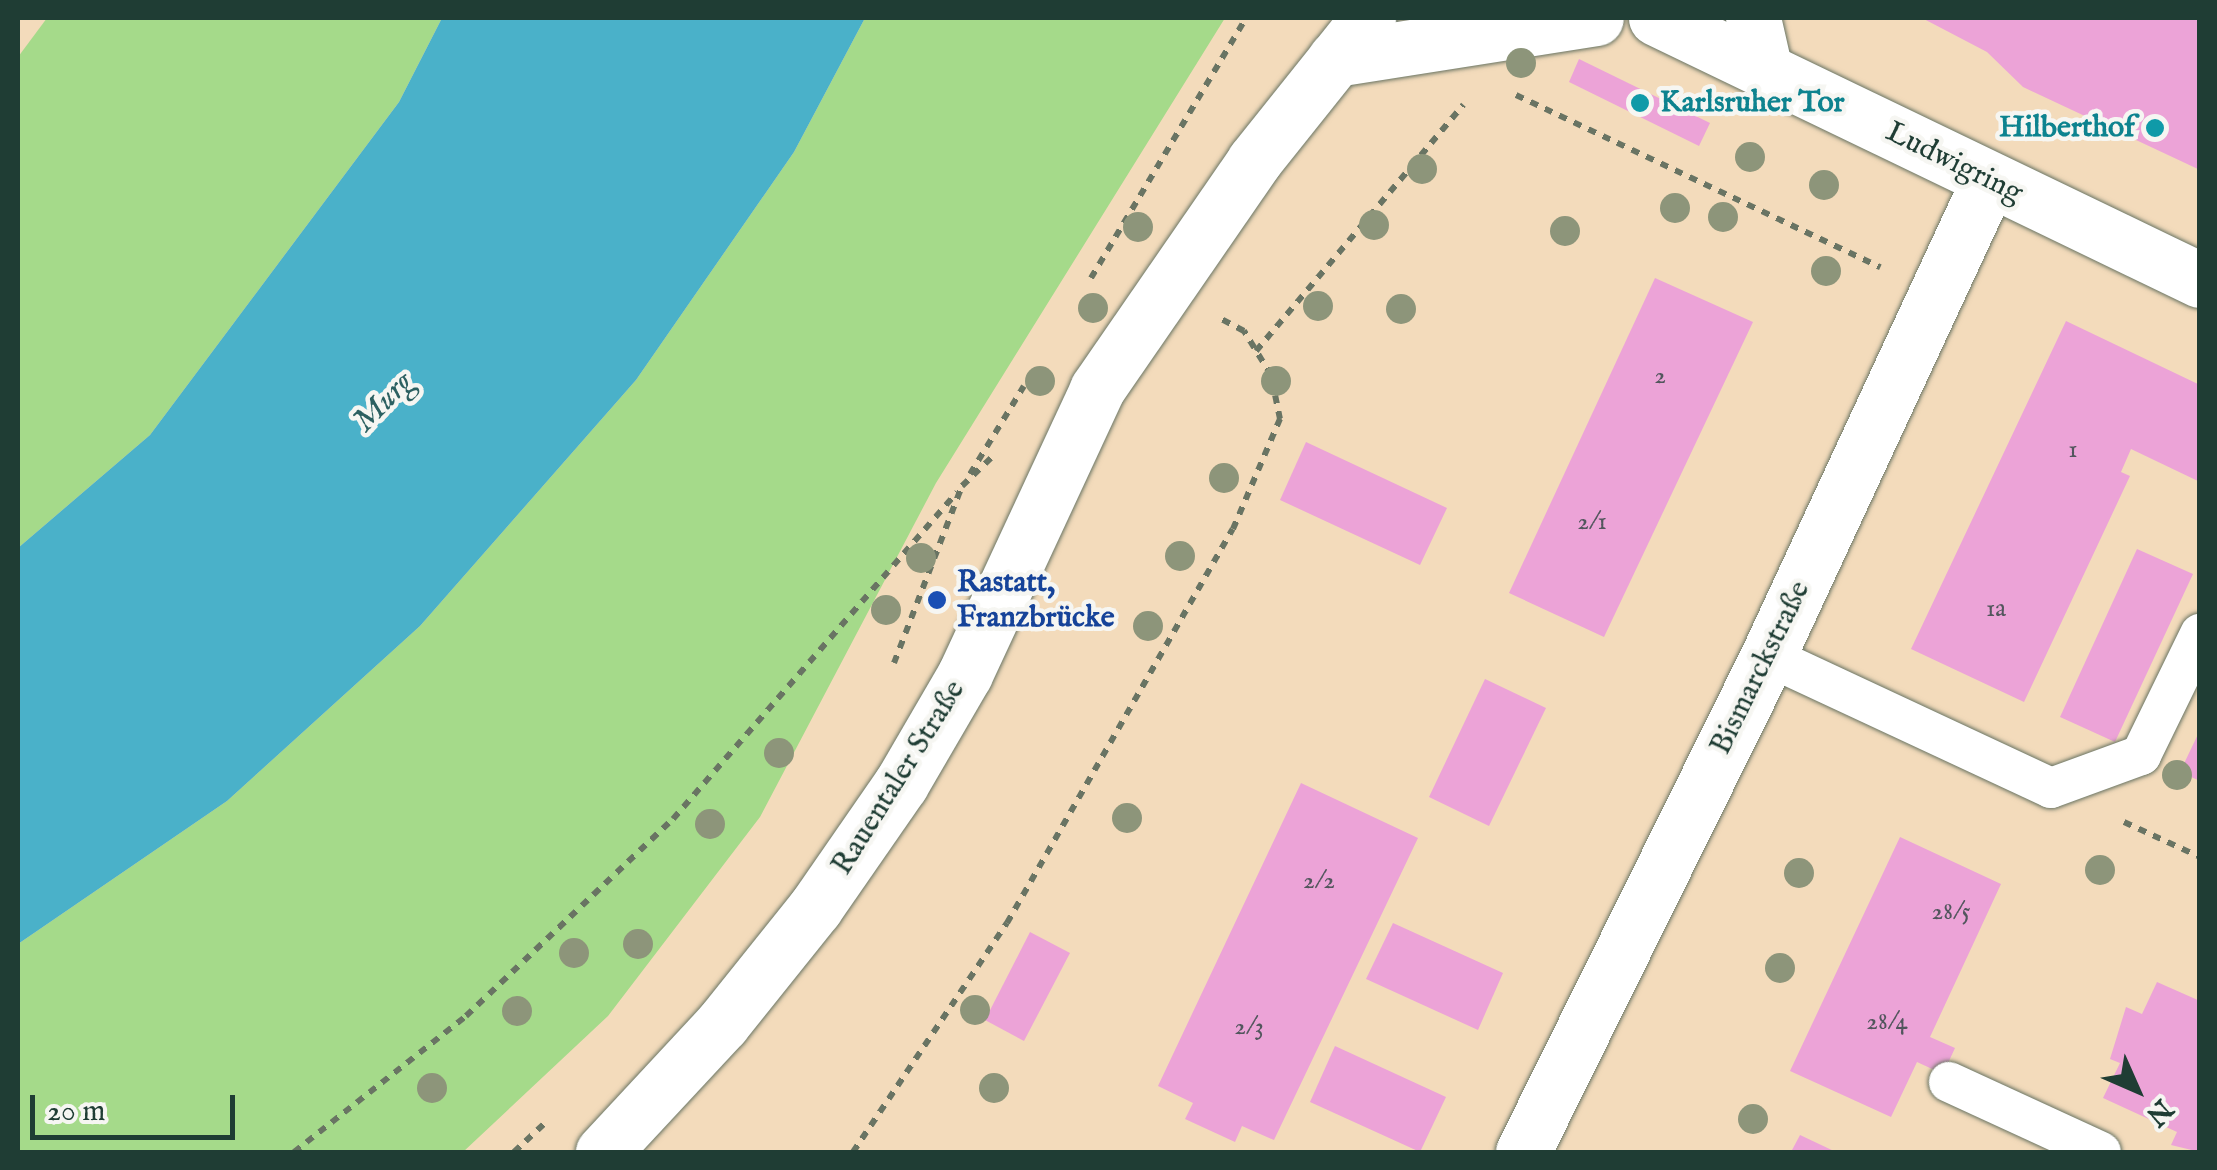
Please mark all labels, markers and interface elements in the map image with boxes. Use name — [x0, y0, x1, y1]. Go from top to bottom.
place label: Karlsruher Tor — [1660, 85, 1844, 121]
marker: Karlsruher Tor — [1629, 92, 1651, 114]
place label: Hilberthof — [1999, 110, 2135, 146]
street label: Ludwigring — [1880, 114, 2028, 212]
marker: Hilberthof — [2144, 117, 2166, 139]
house number: 2 — [1654, 361, 1666, 391]
water label: Murg — [346, 365, 422, 441]
house number: 1 — [2068, 435, 2078, 465]
house number: 2/1 — [1577, 507, 1607, 537]
place label: Rastatt, Franzbrücke — [957, 565, 1114, 636]
street label: Bismarckstraße — [1703, 575, 1819, 761]
marker: Rastatt, Franzbrücke — [926, 589, 948, 611]
house number: 1a — [1986, 594, 2006, 624]
street label: Rauentaler Straße — [825, 674, 973, 882]
house number: 2/2 — [1303, 866, 1335, 896]
house number: 28/5 — [1931, 897, 1971, 927]
house number: 28/4 — [1866, 1007, 1908, 1037]
house number: 2/3 — [1234, 1012, 1264, 1042]
north arrow — [2087, 1040, 2187, 1140]
scale bar — [35, 1075, 240, 1137]
text: N — [2138, 1091, 2180, 1133]
text: 20 m — [47, 1093, 106, 1131]

